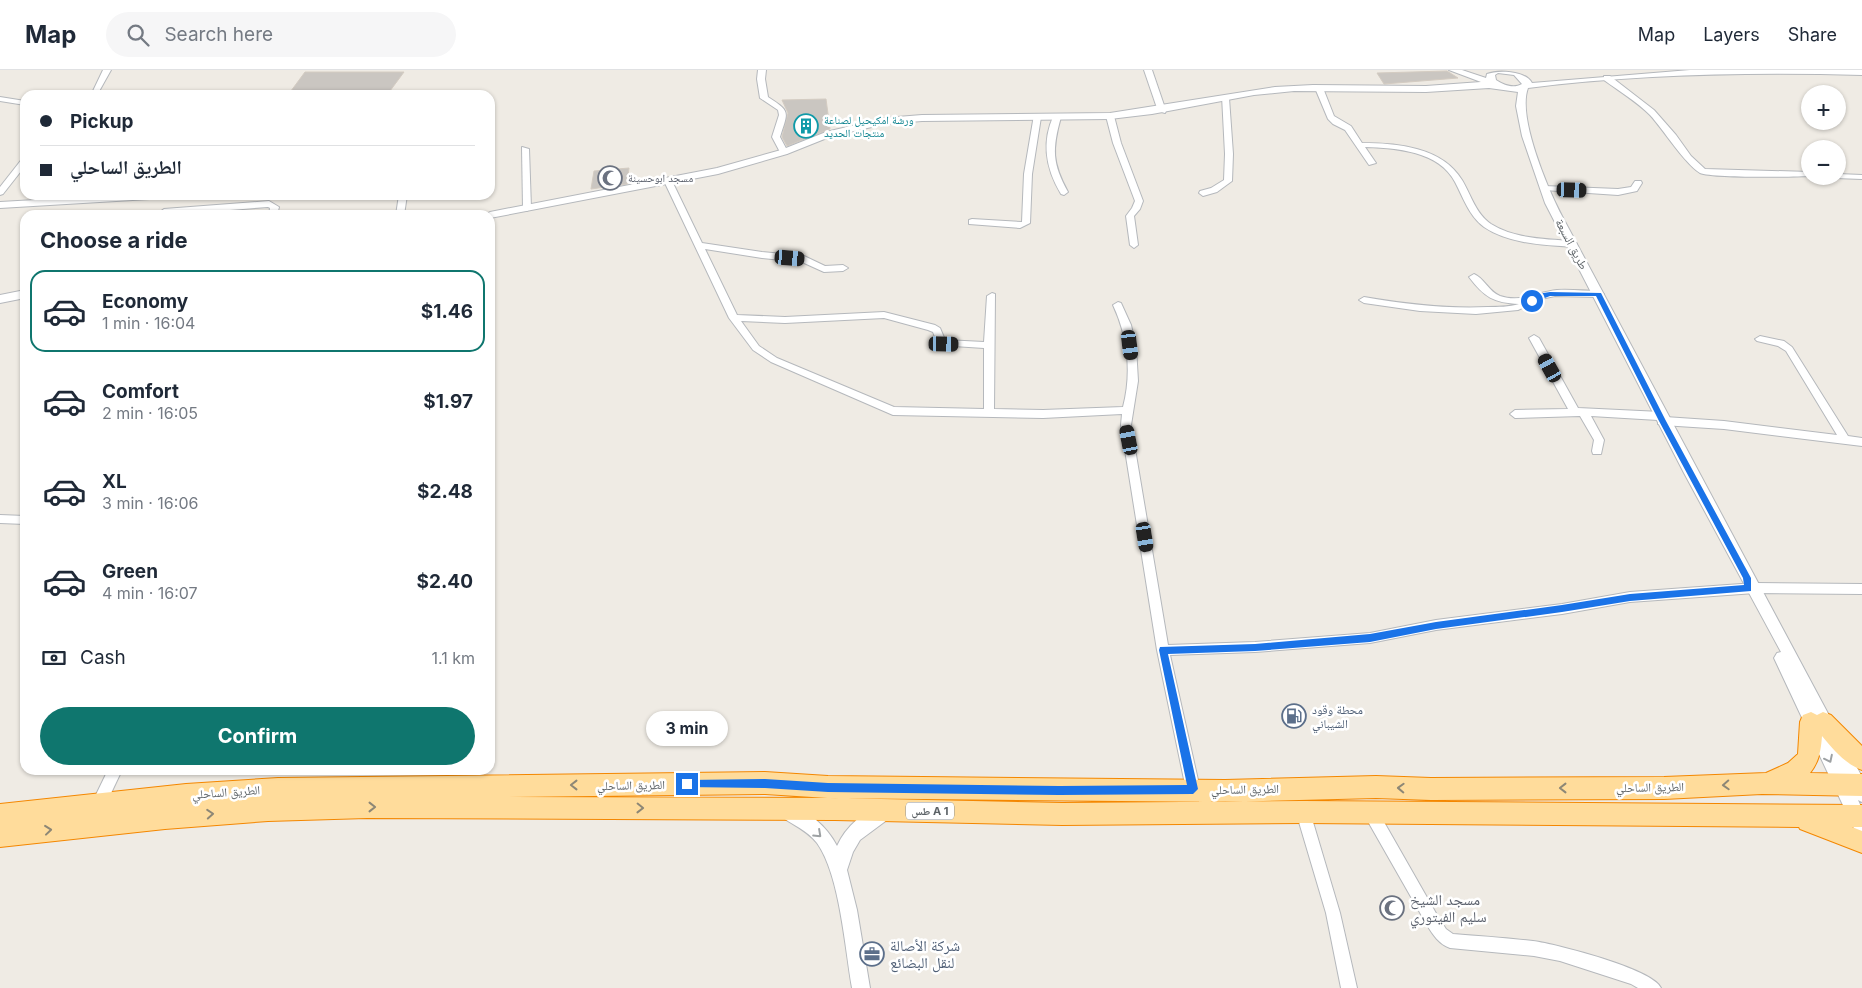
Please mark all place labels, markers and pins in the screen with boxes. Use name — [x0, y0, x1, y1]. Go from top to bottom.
building icon: ورشة امكيحيل لصناعة منتجات الحديد — [793, 113, 819, 139]
place label: ورشة امكيحيل لصناعة منتجات الحديد — [824, 113, 914, 140]
mosque icon: مسجد ابوحسينة — [597, 165, 623, 191]
place label: مسجد ابوحسينة — [628, 171, 693, 185]
place label: محطة وقود الشيباني — [1312, 702, 1363, 734]
fuel station icon: محطة وقود الشيباني — [1281, 703, 1307, 729]
place label: مسجد الشيخ سليم الفيتوري — [1410, 890, 1487, 928]
mosque icon: مسجد الشيخ سليم الفيتوري — [1379, 895, 1405, 921]
place label: شركة الأصالة لنقل البضائع — [890, 936, 960, 973]
office icon: شركة الأصالة لنقل البضائع — [859, 941, 885, 967]

